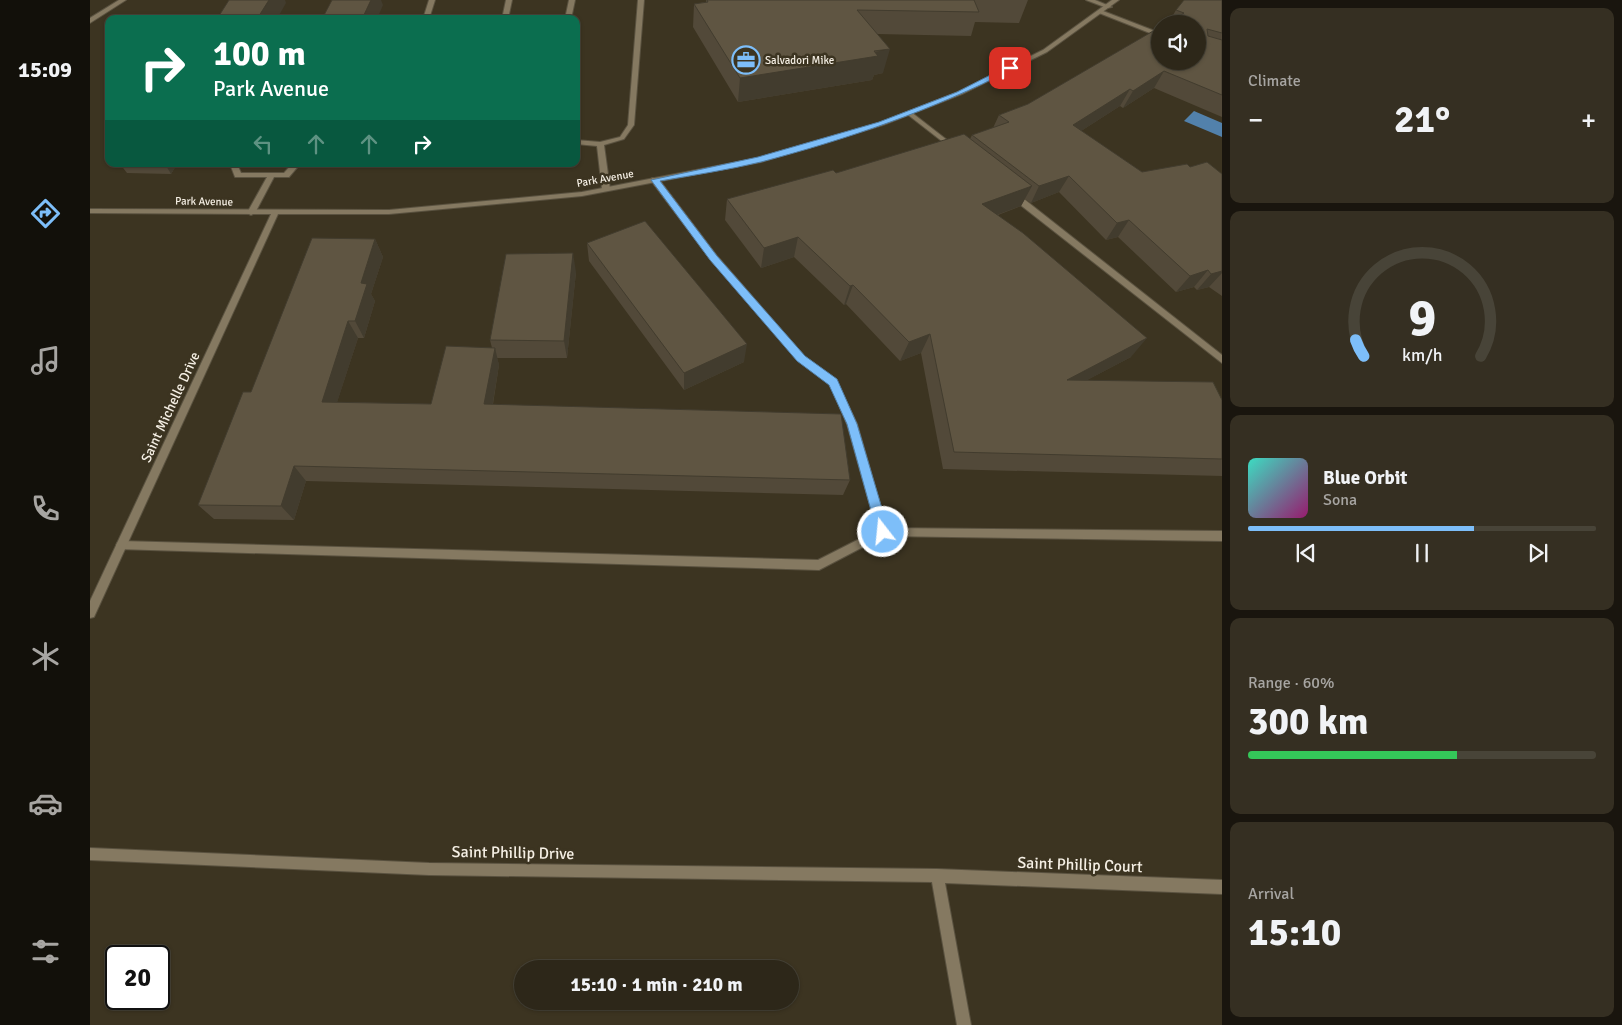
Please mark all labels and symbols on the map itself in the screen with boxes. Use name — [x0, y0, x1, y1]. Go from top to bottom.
office icon: Salvadori Mike — [731, 45, 761, 75]
pin — [989, 47, 1031, 89]
place label: Salvadori Mike — [765, 54, 834, 67]
street label: Park Avenue — [575, 167, 635, 190]
street label: Park Avenue — [175, 194, 233, 209]
street label: Saint Michelle Drive — [137, 349, 204, 465]
position arrow — [856, 505, 908, 557]
street label: Saint Phillip Drive — [452, 842, 574, 864]
street label: Saint Phillip Court — [1017, 853, 1143, 877]
speed limit sign: 20 — [105, 945, 170, 1010]

